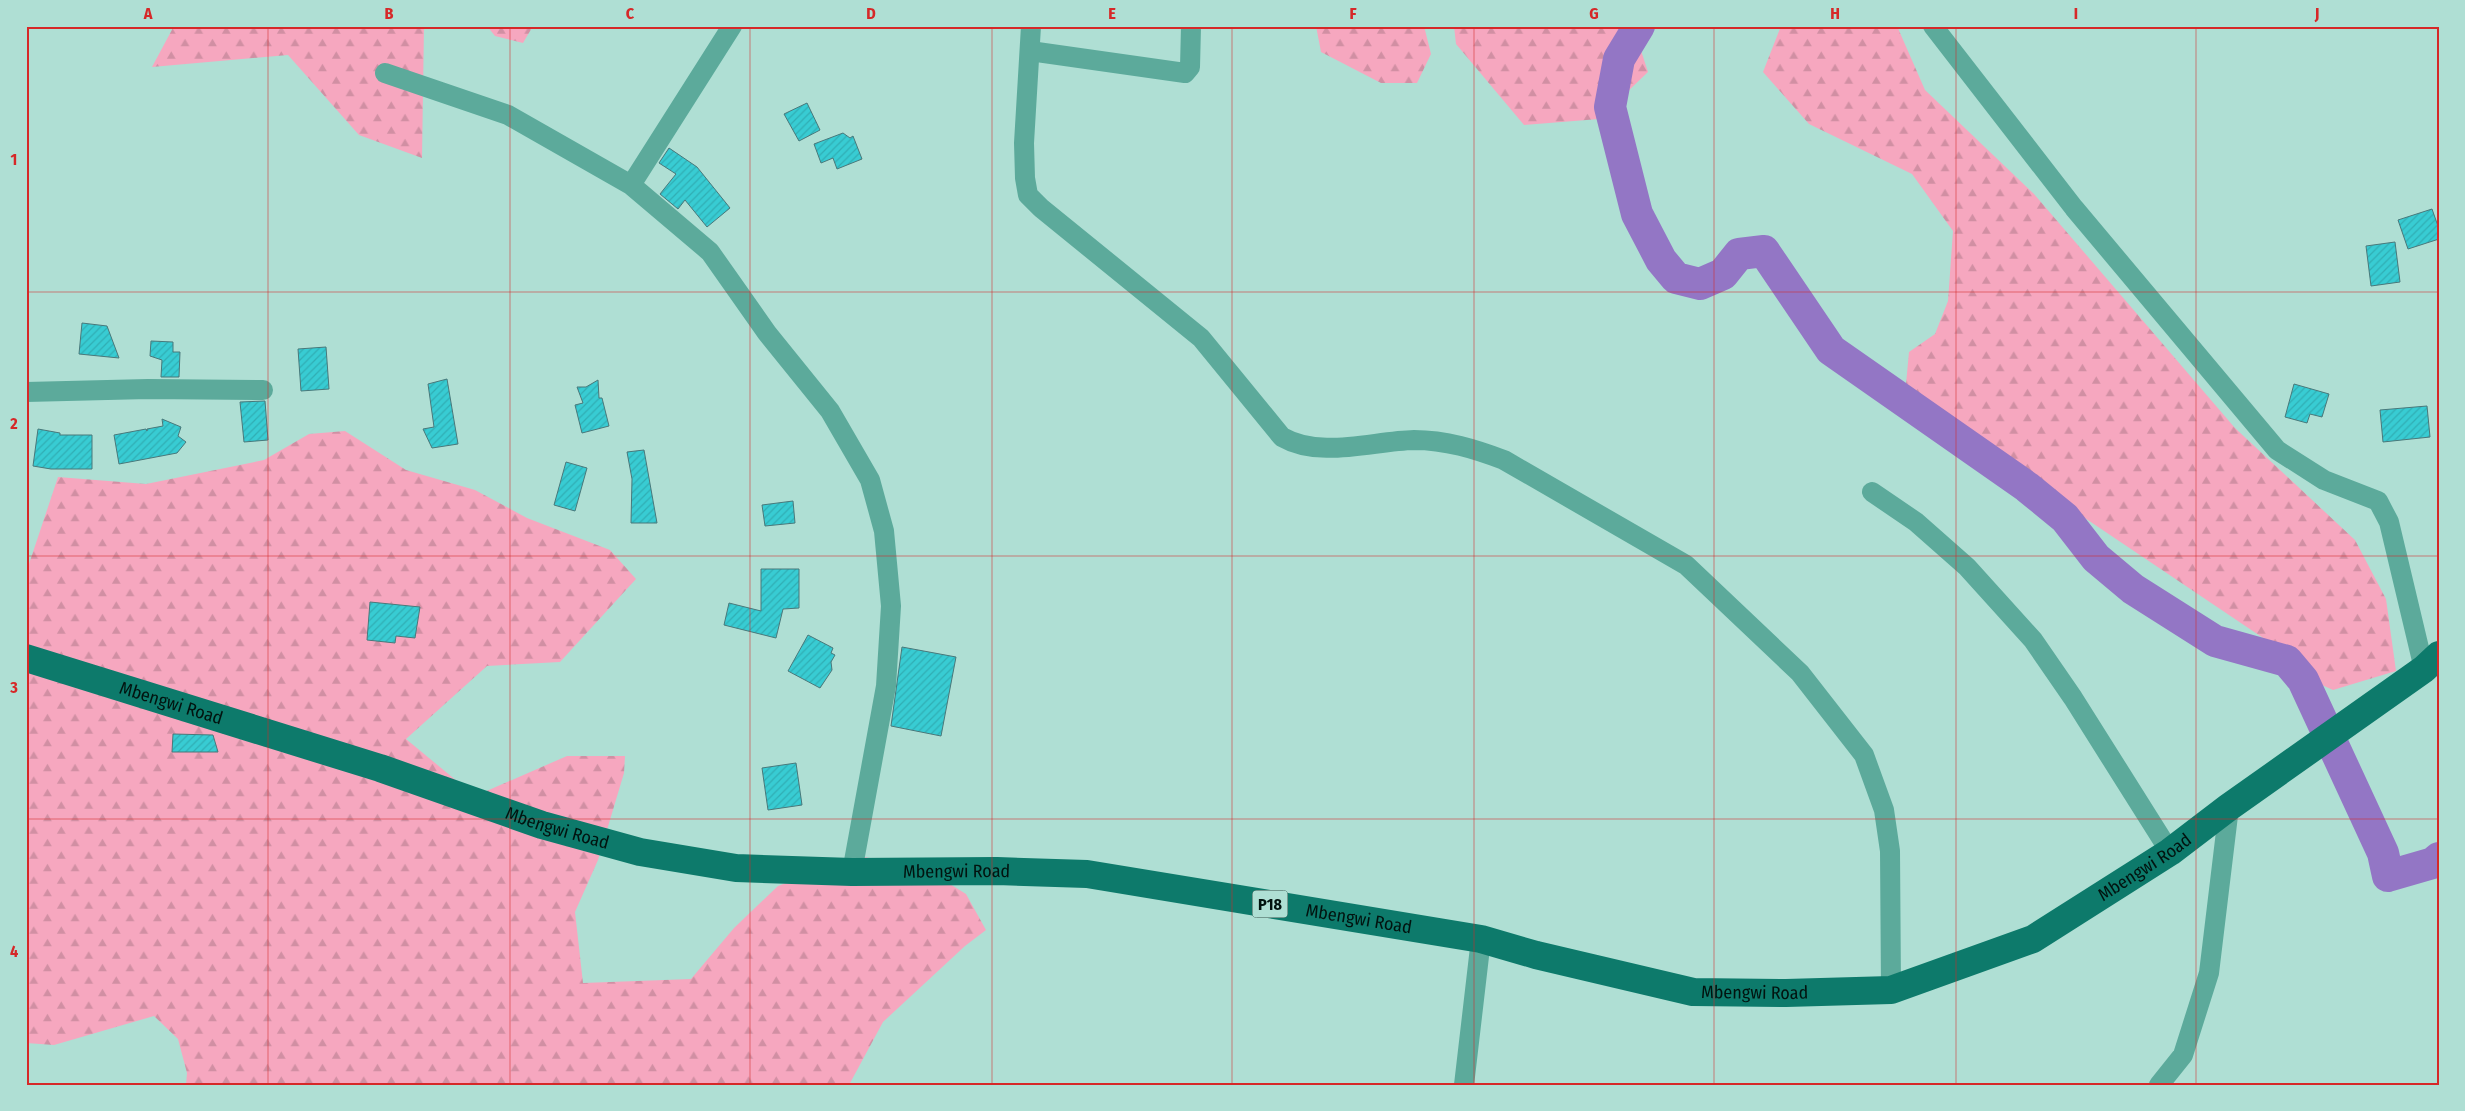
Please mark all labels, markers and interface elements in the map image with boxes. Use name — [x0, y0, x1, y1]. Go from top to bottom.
text: A — [143, 4, 153, 23]
text: B — [385, 4, 394, 23]
text: C — [626, 4, 635, 23]
text: D — [866, 4, 876, 23]
text: E — [1108, 4, 1116, 23]
text: F — [1349, 4, 1357, 23]
text: G — [1589, 4, 1599, 23]
text: H — [1830, 4, 1840, 23]
text: I — [2074, 4, 2078, 23]
text: J — [2314, 4, 2319, 23]
text: 1 — [11, 150, 17, 169]
text: 2 — [9, 414, 18, 433]
street label: Mbengwi Road — [117, 677, 226, 730]
text: 3 — [9, 678, 18, 697]
street label: Mbengwi Road — [502, 802, 612, 854]
street label: Mbengwi Road — [2094, 829, 2196, 906]
street label: Mbengwi Road — [903, 860, 1010, 883]
road number: P18 — [1252, 891, 1288, 918]
street label: Mbengwi Road — [1304, 899, 1413, 938]
text: 4 — [10, 942, 18, 961]
street label: Mbengwi Road — [1701, 981, 1808, 1004]

